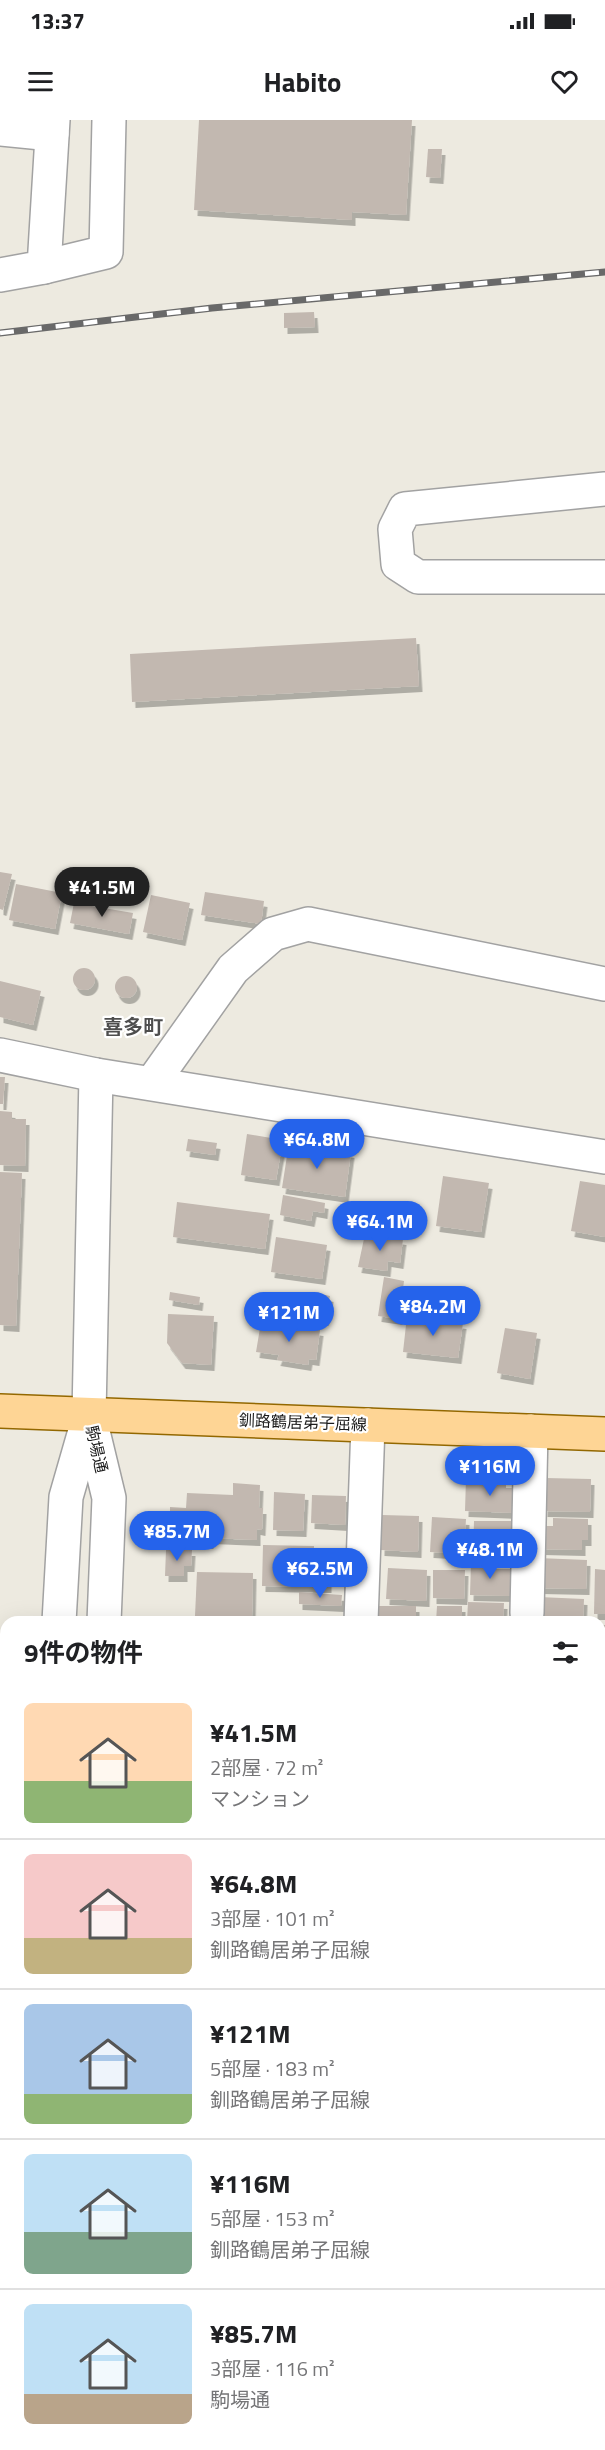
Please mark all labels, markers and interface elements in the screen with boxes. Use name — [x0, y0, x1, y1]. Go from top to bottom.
text: 13:37 — [30, 4, 85, 38]
text: Habito — [264, 61, 341, 102]
icon: menu — [24, 65, 57, 98]
icon: heart — [548, 65, 581, 98]
pin: ¥41.5M — [53, 867, 151, 918]
text: ¥41.5M — [68, 871, 136, 902]
district label: 喜多町 — [103, 1011, 163, 1042]
pin: ¥64.8M — [268, 1119, 366, 1170]
text: ¥64.8M — [283, 1123, 351, 1154]
pin: ¥64.1M — [331, 1201, 429, 1252]
text: ¥64.1M — [346, 1205, 414, 1236]
pin: ¥84.2M — [384, 1286, 482, 1337]
text: ¥84.2M — [399, 1290, 467, 1321]
pin: ¥121M — [247, 1292, 331, 1343]
text: ¥121M — [258, 1296, 320, 1327]
street label: 釧路鶴居弟子屈線 — [239, 1408, 367, 1436]
street label: 駒場通 — [80, 1423, 114, 1475]
pin: ¥116M — [448, 1446, 532, 1497]
text: ¥116M — [459, 1450, 521, 1481]
pin: ¥85.7M — [128, 1511, 226, 1562]
text: ¥85.7M — [143, 1515, 211, 1546]
pin: ¥48.1M — [441, 1529, 539, 1580]
text: ¥48.1M — [456, 1533, 524, 1564]
pin: ¥62.5M — [271, 1548, 369, 1599]
text: ¥62.5M — [286, 1552, 354, 1583]
text: 9件の物件 — [24, 1633, 143, 1672]
icon: filters — [549, 1636, 582, 1669]
text: ¥41.5M — [210, 1713, 297, 1752]
icon: home — [72, 1727, 144, 1799]
text: 2部屋 · 72 m² — [210, 1752, 323, 1783]
text: マンション — [210, 1783, 310, 1814]
text: ¥64.8M — [210, 1864, 297, 1903]
icon: home — [72, 1878, 144, 1950]
text: 3部屋 · 101 m² — [210, 1903, 335, 1934]
text: 釧路鶴居弟子屈線 — [210, 1934, 370, 1965]
text: ¥121M — [210, 2014, 291, 2053]
icon: home — [72, 2028, 144, 2100]
text: 5部屋 · 183 m² — [210, 2053, 335, 2084]
text: 釧路鶴居弟子屈線 — [210, 2084, 370, 2115]
text: ¥116M — [210, 2164, 291, 2203]
icon: home — [72, 2178, 144, 2250]
text: 5部屋 · 153 m² — [210, 2203, 335, 2234]
text: 釧路鶴居弟子屈線 — [210, 2234, 370, 2265]
text: ¥85.7M — [210, 2314, 297, 2353]
icon: home — [72, 2328, 144, 2400]
text: 3部屋 · 116 m² — [210, 2353, 335, 2384]
text: 駒場通 — [210, 2384, 270, 2415]

